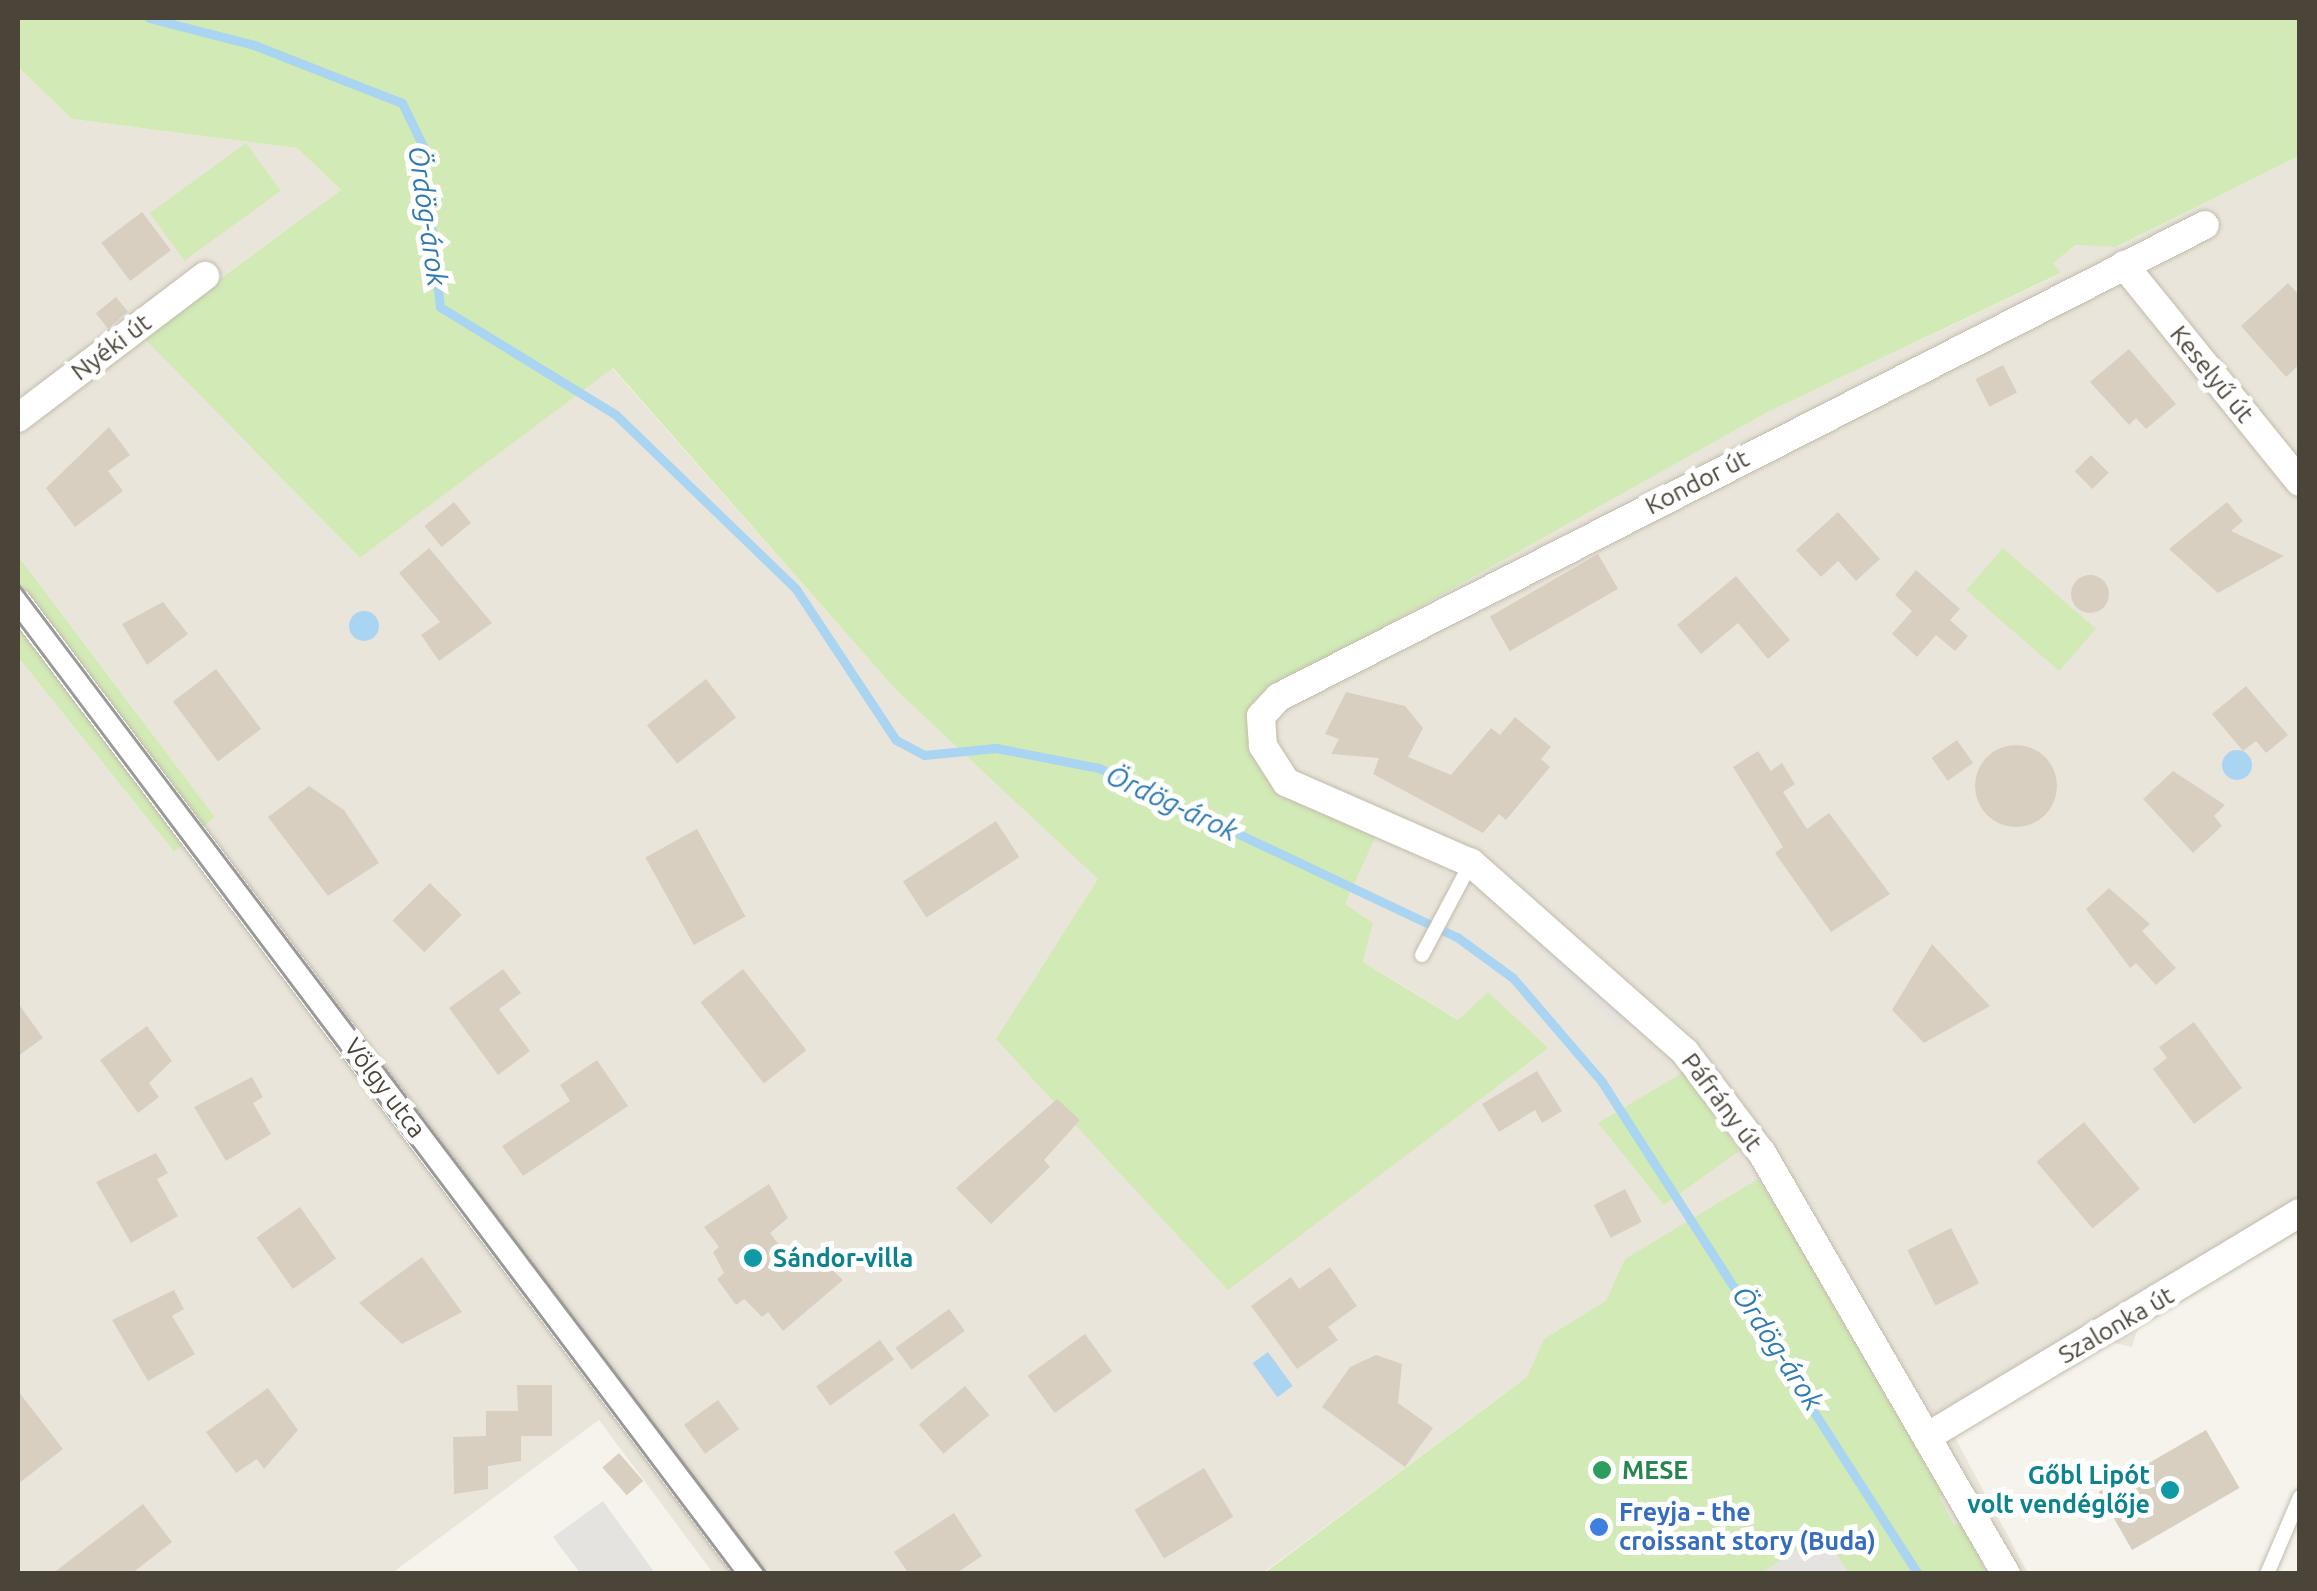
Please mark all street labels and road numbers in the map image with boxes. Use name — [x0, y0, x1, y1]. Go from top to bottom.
street label: Nyéki út — [65, 307, 157, 387]
street label: Keselyű út — [2164, 319, 2260, 429]
street label: Kondor út — [1640, 443, 1754, 521]
street label: Völgy utca — [338, 1032, 432, 1144]
street label: Páfrány út — [1675, 1047, 1769, 1157]
street label: Szalonka út — [2053, 1280, 2179, 1370]

